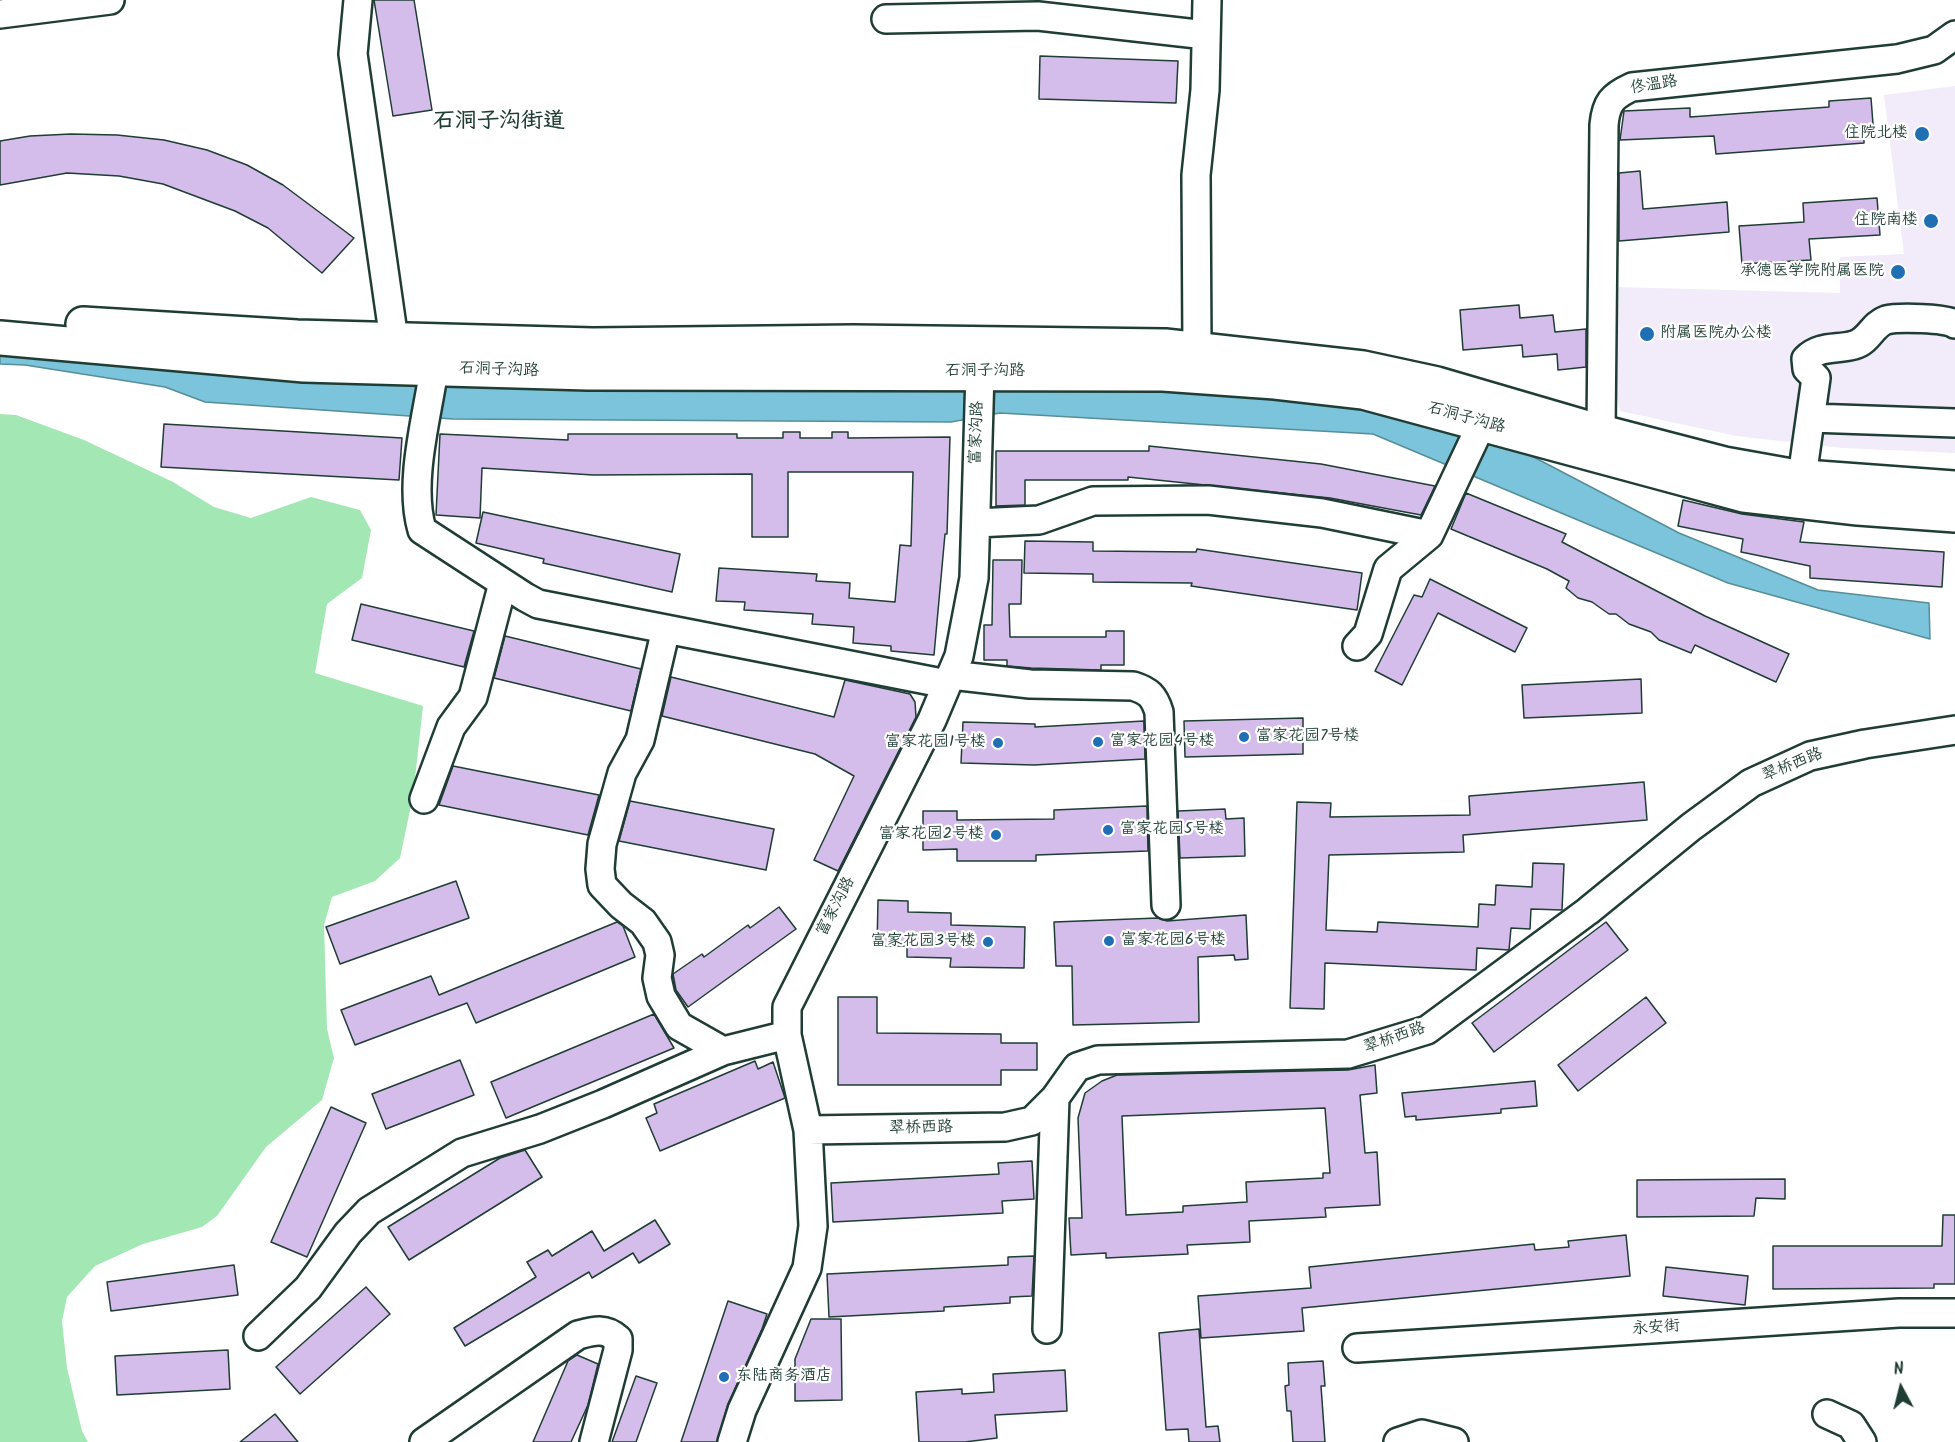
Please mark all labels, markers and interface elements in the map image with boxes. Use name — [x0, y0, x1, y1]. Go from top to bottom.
street label: 佟温路 — [1629, 73, 1679, 99]
district label: 石洞子沟街道 — [433, 110, 565, 136]
place label: 住院北楼 — [1844, 124, 1908, 144]
marker: 住院北楼 — [1913, 125, 1931, 143]
place label: 住院南楼 — [1854, 211, 1918, 231]
marker: 住院南楼 — [1922, 212, 1940, 230]
place label: 承德医学院附属医院 — [1740, 262, 1884, 282]
marker: 承德医学院附属医院 — [1889, 263, 1907, 281]
place label: 附属医院办公楼 — [1660, 324, 1772, 344]
marker: 附属医院办公楼 — [1638, 325, 1656, 343]
street label: 石洞子沟路 — [459, 360, 539, 382]
street label: 石洞子沟路 — [945, 362, 1025, 382]
street label: 石洞子沟路 — [1425, 399, 1507, 439]
street label: 富家沟路 — [967, 401, 989, 465]
place label: 富家花园7号楼 — [1256, 727, 1359, 747]
marker: 富家花园7号楼 — [1237, 730, 1251, 744]
place label: 富家花园4号楼 — [1110, 732, 1215, 752]
place label: 富家花园1号楼 — [885, 733, 986, 753]
marker: 富家花园4号楼 — [1091, 735, 1105, 749]
marker: 富家花园1号楼 — [991, 736, 1005, 750]
street label: 翠桥西路 — [1760, 745, 1826, 787]
place label: 富家花园5号楼 — [1120, 820, 1225, 840]
marker: 富家花园5号楼 — [1101, 823, 1115, 837]
place label: 富家花园2号楼 — [879, 825, 984, 845]
marker: 富家花园2号楼 — [989, 828, 1003, 842]
street label: 富家沟路 — [814, 874, 860, 940]
place label: 富家花园6号楼 — [1121, 931, 1226, 951]
place label: 富家花园3号楼 — [871, 932, 976, 952]
marker: 富家花园6号楼 — [1102, 934, 1116, 948]
marker: 富家花园3号楼 — [981, 935, 995, 949]
street label: 翠桥西路 — [1362, 1020, 1428, 1058]
street label: 翠桥西路 — [889, 1119, 953, 1139]
street label: 永安街 — [1631, 1318, 1681, 1340]
text: N — [1892, 1357, 1905, 1383]
north arrow — [1871, 1358, 1931, 1418]
place label: 东陆商务酒店 — [736, 1367, 832, 1387]
marker: 东陆商务酒店 — [717, 1370, 731, 1384]

